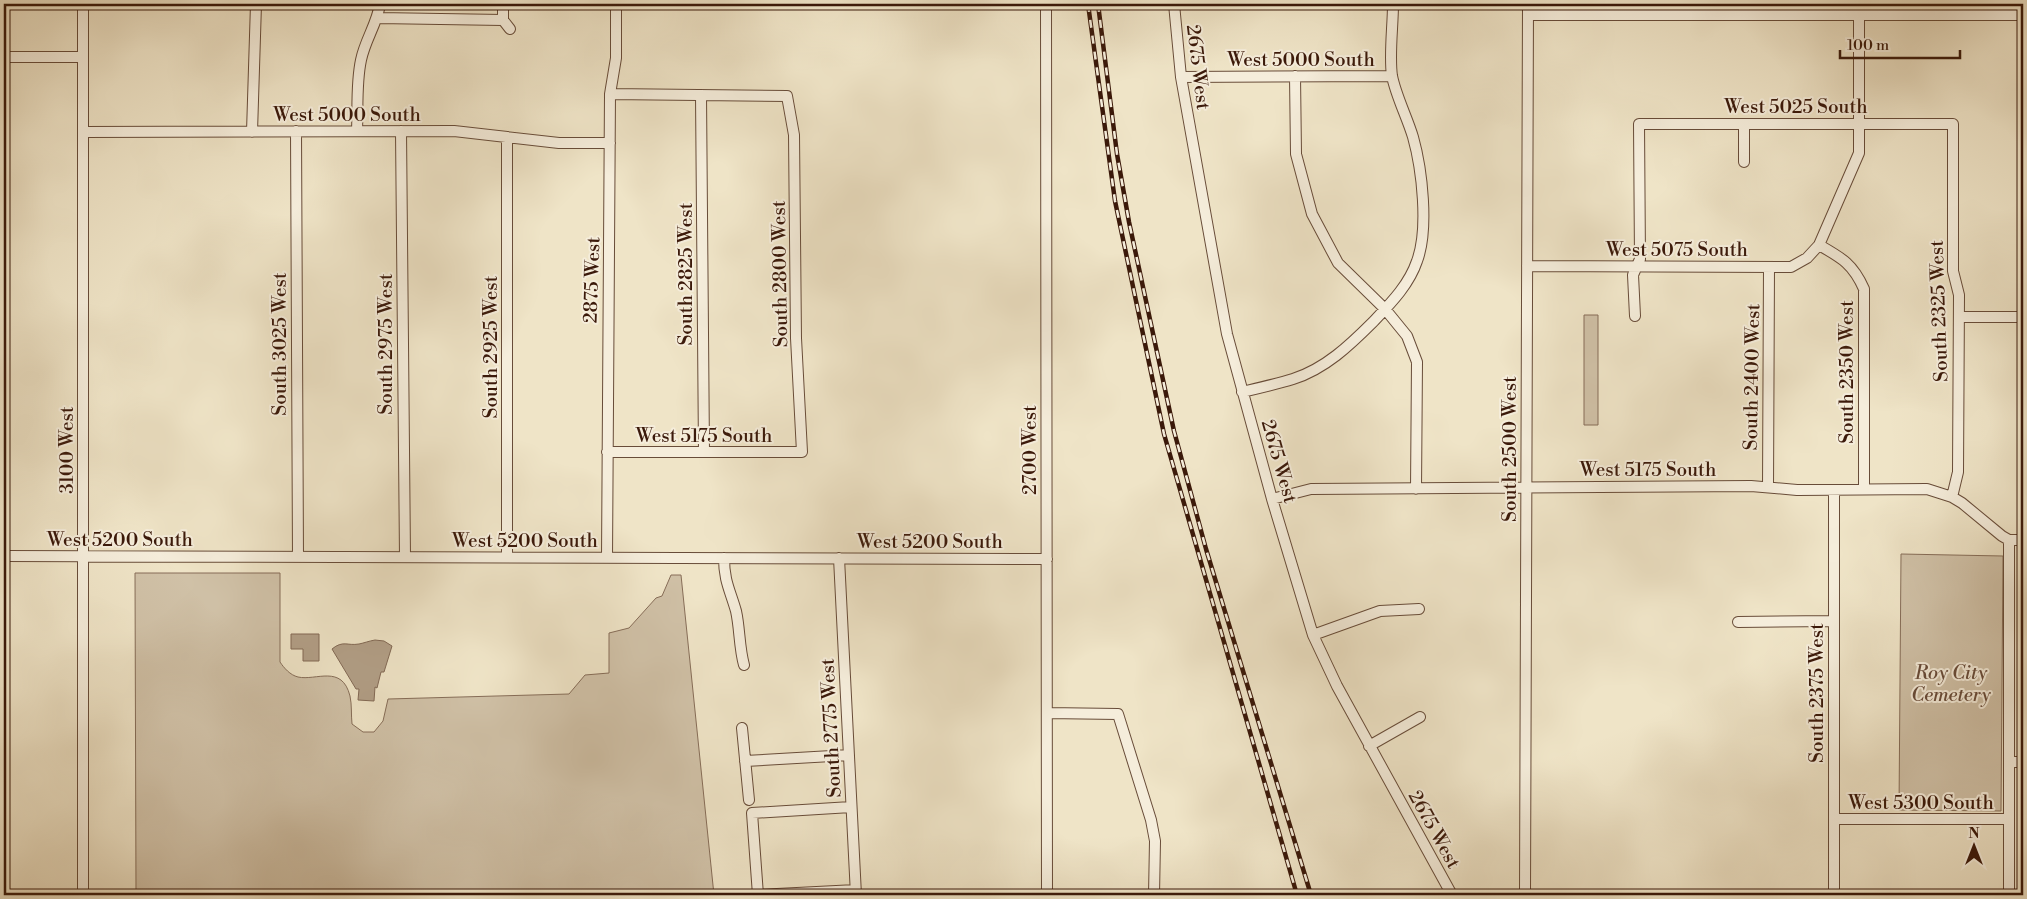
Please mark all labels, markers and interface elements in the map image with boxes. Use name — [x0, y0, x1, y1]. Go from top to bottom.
street label: 2675 West — [1181, 23, 1215, 111]
scale bar — [1840, 28, 1960, 60]
text: 100 m — [1847, 36, 1889, 55]
street label: West 5000 South — [1226, 48, 1375, 72]
street label: West 5025 South — [1723, 95, 1868, 119]
street label: West 5000 South — [272, 103, 421, 127]
street label: South 2800 West — [767, 200, 793, 348]
street label: South 2825 West — [674, 202, 698, 346]
street label: 2875 West — [578, 236, 606, 324]
street label: West 5075 South — [1605, 238, 1748, 262]
street label: South 2325 West — [1925, 239, 1953, 382]
street label: South 3025 West — [268, 272, 292, 416]
street label: South 2975 West — [374, 273, 398, 415]
street label: South 2925 West — [479, 275, 503, 418]
street label: South 2350 West — [1835, 300, 1859, 444]
street label: South 2400 West — [1739, 303, 1765, 451]
street label: South 2500 West — [1498, 376, 1522, 522]
street label: 2700 West — [1018, 405, 1042, 495]
street label: 3100 West — [55, 406, 79, 494]
street label: 2675 West — [1256, 417, 1302, 506]
street label: West 5175 South — [635, 424, 772, 448]
street label: West 5175 South — [1579, 458, 1716, 482]
street label: West 5200 South — [46, 528, 193, 552]
street label: West 5200 South — [451, 529, 598, 553]
street label: West 5200 South — [856, 530, 1003, 554]
street label: South 2375 West — [1805, 623, 1829, 763]
street label: South 2775 West — [815, 657, 847, 798]
park label: Roy City Cemetery — [1911, 661, 1992, 707]
street label: 2675 West — [1403, 786, 1466, 873]
street label: West 5300 South — [1847, 791, 1994, 815]
north arrow — [1950, 822, 2000, 872]
text: N — [1968, 825, 1980, 843]

